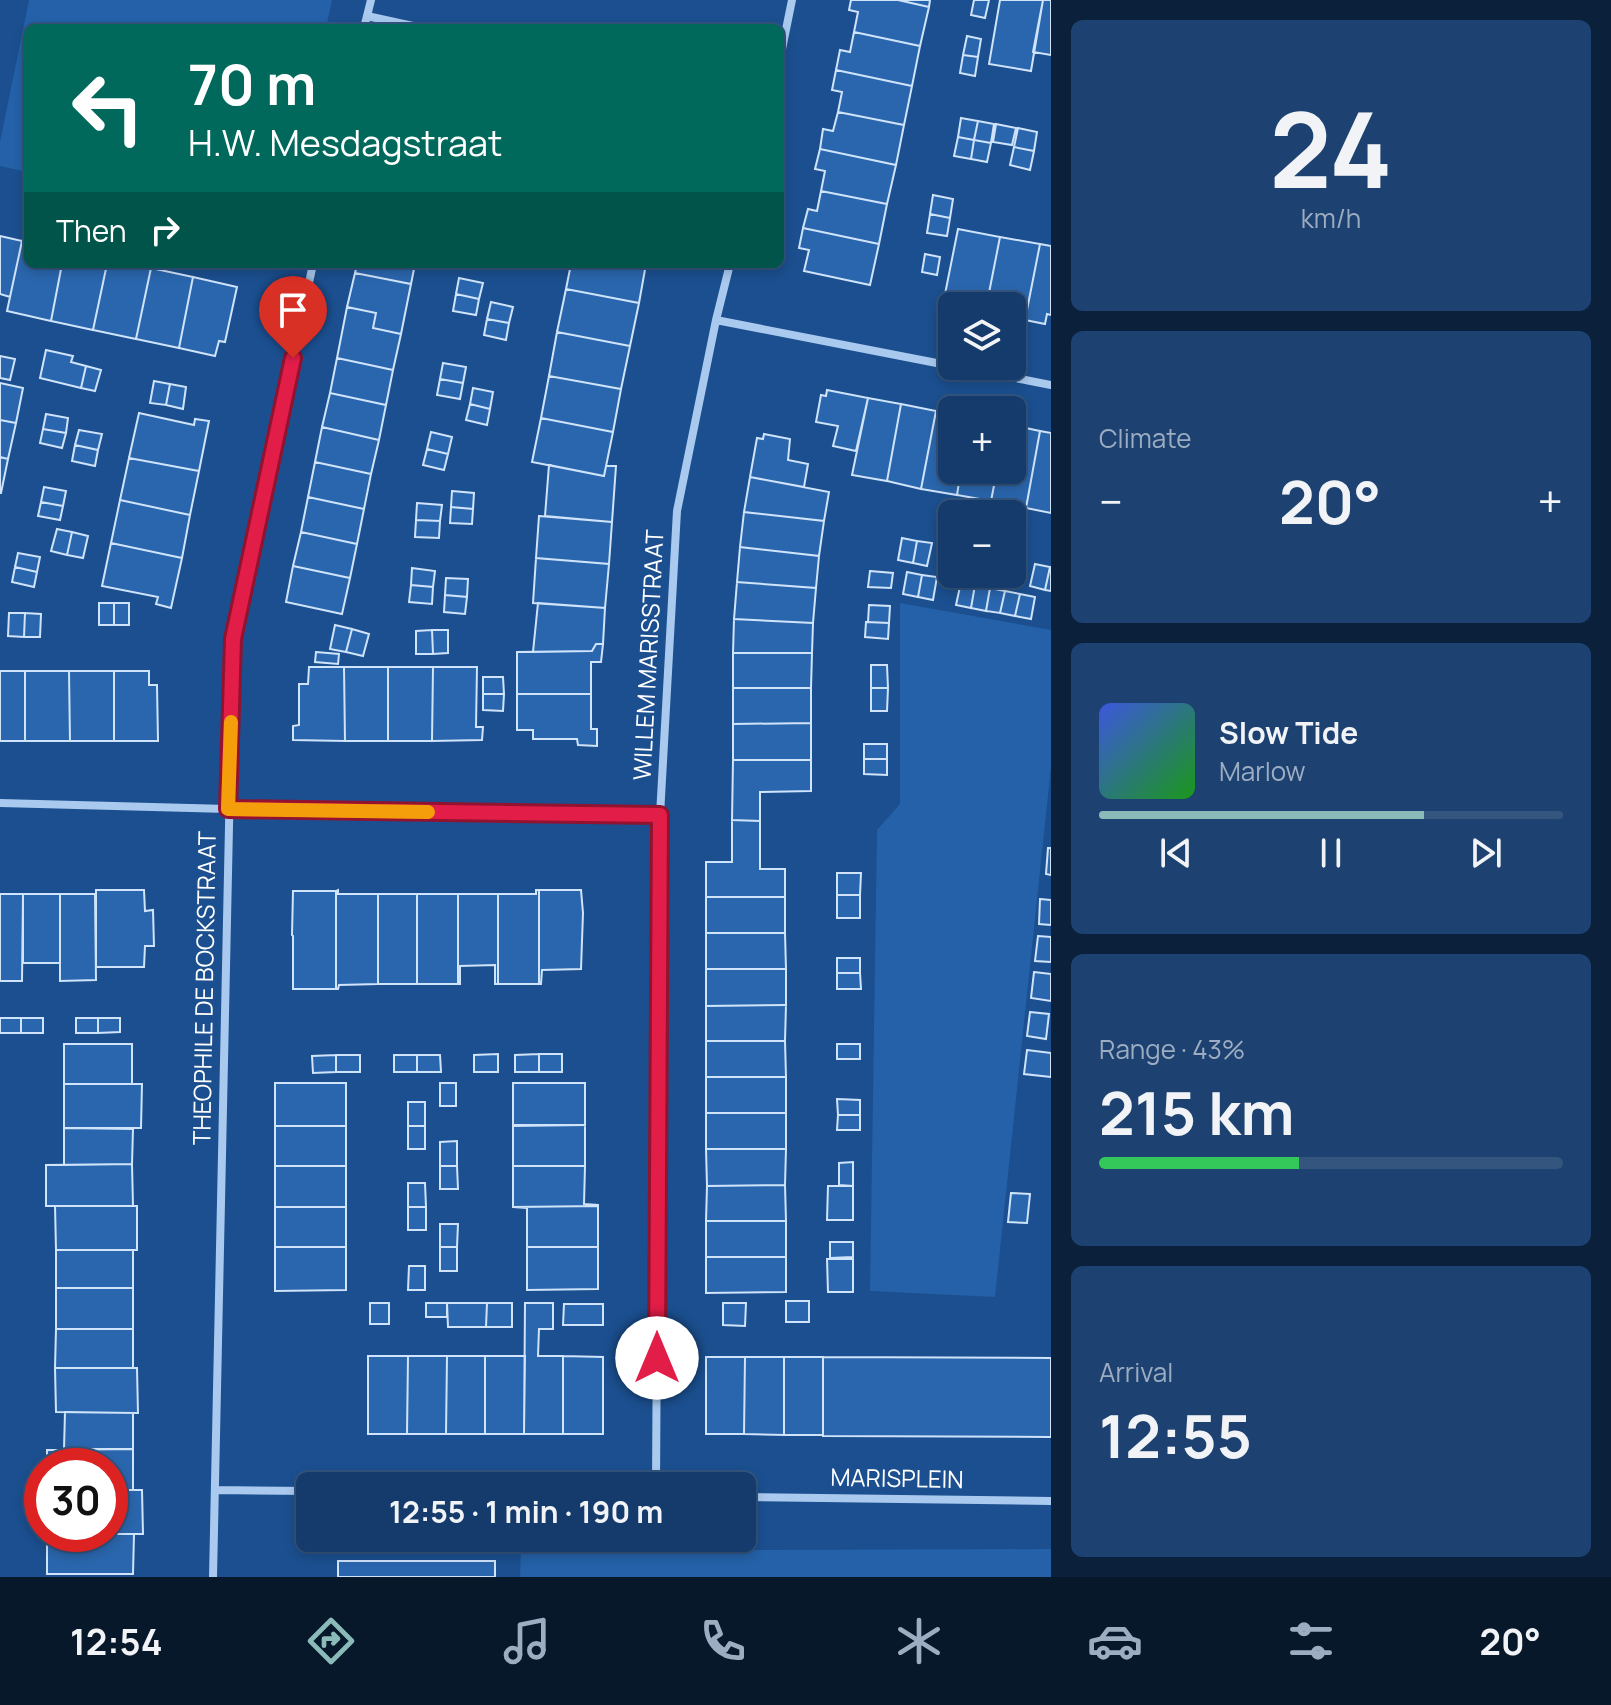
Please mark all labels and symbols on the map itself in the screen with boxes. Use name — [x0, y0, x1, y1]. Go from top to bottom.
pin — [259, 276, 327, 358]
street label: WILLEM MARISSTRAAT — [624, 528, 671, 781]
street label: THEOPHILE DE BOCKSTRAAT — [184, 830, 223, 1145]
position arrow — [615, 1316, 699, 1400]
speed limit sign: 30 — [24, 1448, 128, 1552]
street label: MARISPLEIN — [830, 1460, 964, 1495]

